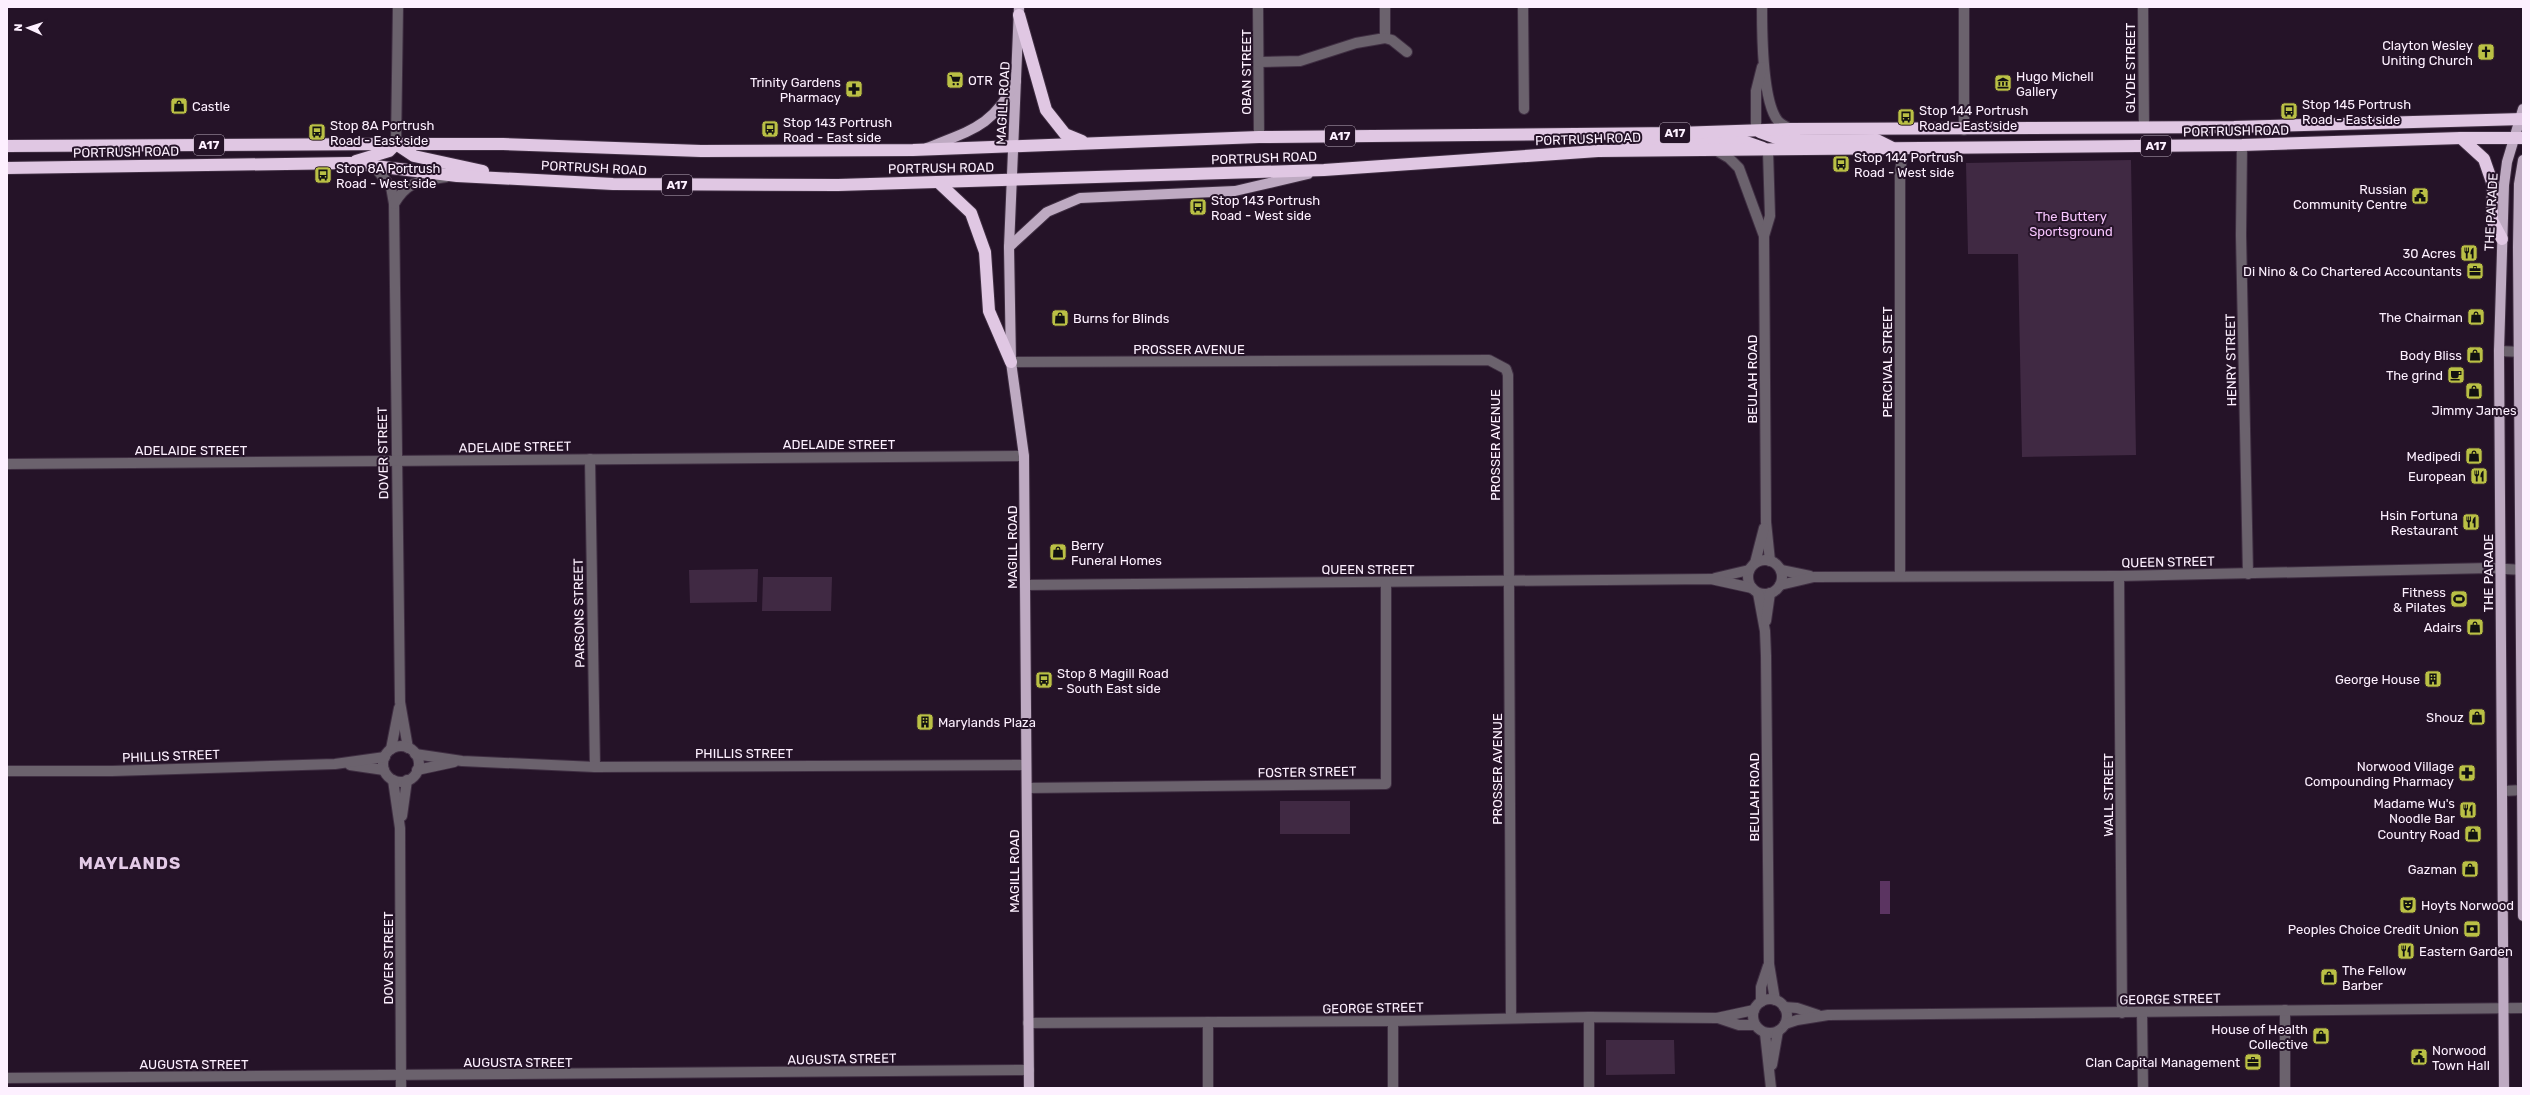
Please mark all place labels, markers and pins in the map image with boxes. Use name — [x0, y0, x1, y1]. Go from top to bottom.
place label: Clayton Wesley Uniting Church — [2382, 38, 2473, 69]
church icon: Clayton Wesley Uniting Church — [2476, 42, 2496, 62]
place label: Hugo Michell Gallery — [2016, 69, 2094, 99]
supermarket icon: OTR — [945, 70, 965, 90]
place label: OTR — [968, 73, 993, 88]
museum icon: Hugo Michell Gallery — [1993, 73, 2013, 93]
place label: Trinity Gardens Pharmacy — [750, 75, 841, 105]
pharmacy icon: Trinity Gardens Pharmacy — [844, 79, 864, 99]
shop icon: Castle — [169, 96, 189, 116]
place label: Stop 145 Portrush Road - East side — [2302, 97, 2411, 127]
place label: Castle — [192, 99, 230, 114]
bus stop icon: Stop 145 Portrush Road - East side — [2279, 101, 2299, 121]
place label: Stop 144 Portrush Road - East side — [1919, 103, 2029, 133]
bus stop icon: Stop 144 Portrush Road - East side — [1896, 107, 1916, 127]
place label: Stop 143 Portrush Road - East side — [783, 115, 892, 145]
place label: Stop 8A Portrush Road - East side — [330, 118, 434, 148]
bus stop icon: Stop 143 Portrush Road - East side — [760, 119, 780, 139]
bus stop icon: Stop 8A Portrush Road - East side — [307, 122, 327, 142]
place label: Stop 144 Portrush Road - West side — [1854, 150, 1964, 180]
bus stop icon: Stop 144 Portrush Road - West side — [1831, 154, 1851, 174]
place label: Stop 8A Portrush Road - West side — [336, 161, 440, 191]
bus stop icon: Stop 8A Portrush Road - West side — [313, 165, 333, 185]
place label: Russian Community Centre — [2293, 182, 2407, 212]
public building icon: Russian Community Centre — [2410, 186, 2430, 206]
place label: Stop 143 Portrush Road - West side — [1211, 193, 1320, 223]
bus stop icon: Stop 143 Portrush Road - West side — [1188, 197, 1208, 217]
restaurant icon: 30 Acres — [2459, 243, 2479, 263]
place label: 30 Acres — [2403, 246, 2456, 261]
office icon: Di Nino & Co Chartered Accountants — [2465, 261, 2485, 281]
place label: Di Nino & Co Chartered Accountants — [2243, 264, 2462, 279]
shop icon: The Chairman — [2466, 307, 2486, 327]
shop icon: Burns for Blinds — [1050, 308, 1070, 328]
place label: The Chairman — [2379, 310, 2463, 325]
place label: Burns for Blinds — [1073, 311, 1170, 326]
shop icon: Body Bliss — [2465, 345, 2485, 365]
place label: Body Bliss — [2400, 348, 2462, 363]
cafe icon: The grind — [2446, 365, 2466, 385]
place label: The grind — [2386, 368, 2443, 384]
shop icon: Jimmy James — [2464, 381, 2484, 401]
place label: Jimmy James — [2431, 403, 2517, 418]
shop icon: Medipedi — [2464, 446, 2484, 466]
place label: Medipedi — [2407, 449, 2461, 464]
restaurant icon: European — [2469, 466, 2489, 486]
place label: European — [2408, 469, 2466, 484]
place label: Hsin Fortuna Restaurant — [2380, 508, 2458, 538]
restaurant icon: Hsin Fortuna Restaurant — [2461, 512, 2481, 532]
place label: Berry Funeral Homes — [1071, 538, 1162, 568]
shop icon: Berry Funeral Homes — [1048, 542, 1068, 562]
place label: Fitness & Pilates — [2393, 585, 2446, 615]
sports icon: Fitness & Pilates — [2449, 589, 2469, 609]
shop icon: Adairs — [2465, 617, 2485, 637]
place label: Adairs — [2424, 620, 2462, 635]
place label: Stop 8 Magill Road - South East side — [1057, 666, 1169, 696]
building icon: George House — [2423, 669, 2443, 689]
bus stop icon: Stop 8 Magill Road - South East side — [1034, 670, 1054, 690]
place label: George House — [2335, 672, 2420, 688]
shop icon: Shouz — [2467, 707, 2487, 727]
place label: Shouz — [2426, 710, 2464, 725]
building icon: Marylands Plaza — [915, 712, 935, 732]
place label: Marylands Plaza — [938, 715, 1036, 730]
place label: Norwood Village Compounding Pharmacy — [2304, 759, 2454, 790]
pharmacy icon: Norwood Village Compounding Pharmacy — [2457, 763, 2477, 783]
place label: Madame Wu's Noodle Bar — [2374, 796, 2455, 826]
restaurant icon: Madame Wu's Noodle Bar — [2458, 800, 2478, 820]
shop icon: Country Road — [2463, 824, 2483, 844]
place label: Country Road — [2377, 827, 2460, 842]
shop icon: Gazman — [2460, 859, 2480, 879]
place label: Gazman — [2408, 862, 2457, 877]
theatre icon: Hoyts Norwood — [2398, 895, 2418, 915]
place label: Hoyts Norwood — [2421, 898, 2514, 913]
bank icon: Peoples Choice Credit Union — [2462, 919, 2482, 939]
place label: Peoples Choice Credit Union — [2288, 922, 2459, 937]
restaurant icon: Eastern Garden — [2396, 941, 2416, 961]
place label: Eastern Garden — [2419, 944, 2513, 959]
place label: The Fellow Barber — [2342, 963, 2406, 993]
shop icon: The Fellow Barber — [2319, 967, 2339, 987]
place label: House of Health Collective — [2211, 1022, 2308, 1052]
shop icon: House of Health Collective — [2311, 1026, 2331, 1046]
place label: Norwood Town Hall — [2432, 1043, 2490, 1073]
public building icon: Norwood Town Hall — [2409, 1047, 2429, 1067]
office icon: Clan Capital Management — [2243, 1052, 2263, 1072]
place label: Clan Capital Management — [2085, 1055, 2240, 1071]

